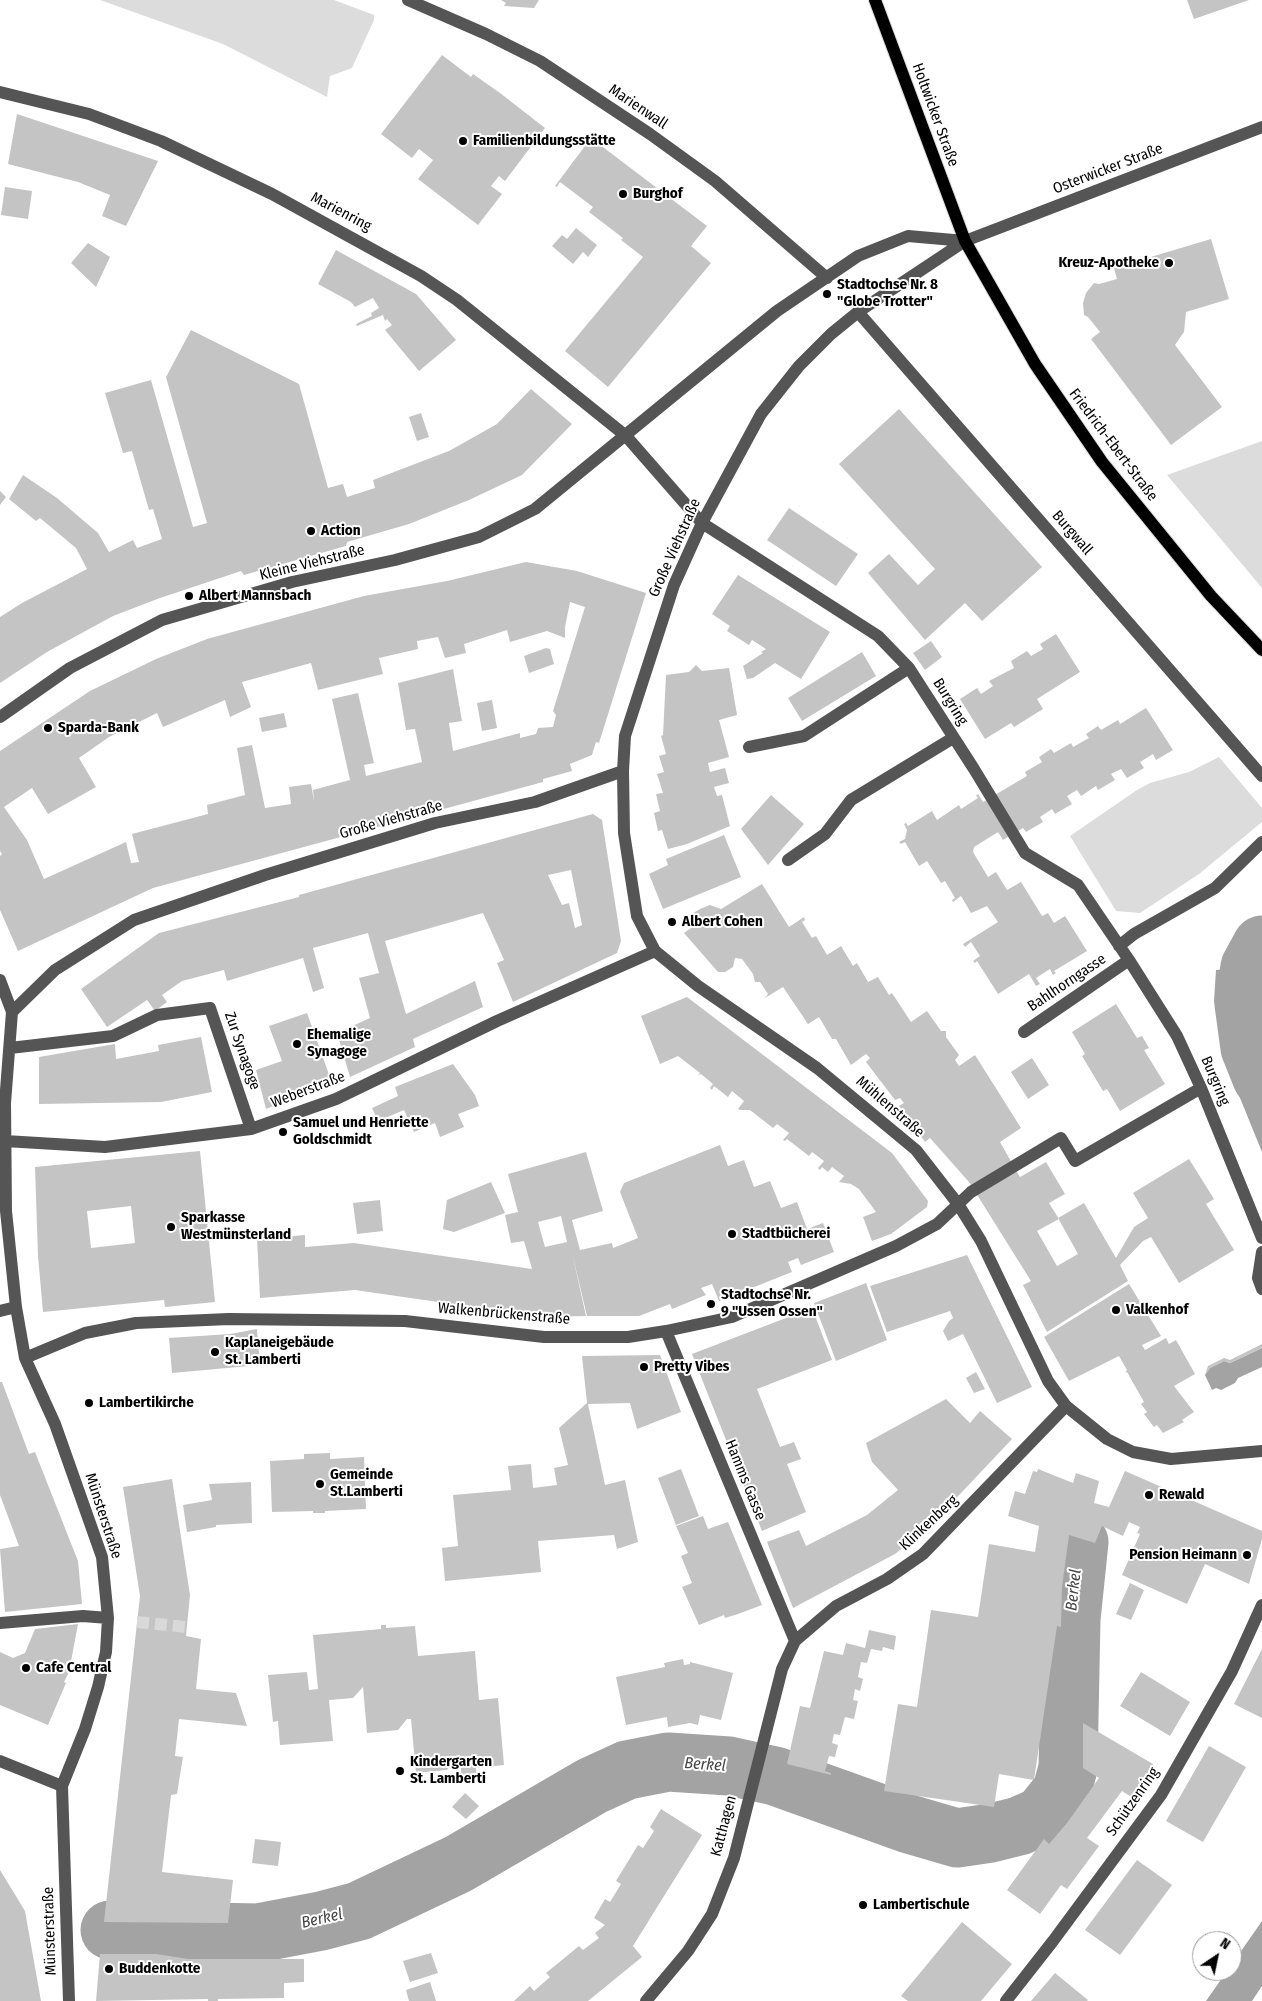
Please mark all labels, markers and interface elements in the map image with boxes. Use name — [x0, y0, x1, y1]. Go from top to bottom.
street label: Holtwicker Straße — [908, 61, 962, 169]
street label: Marienwall — [605, 81, 671, 133]
place label: Familienbildungsstätte — [473, 132, 616, 150]
marker: Familienbildungsstätte — [457, 135, 469, 147]
street label: Osterwicker Straße — [1051, 140, 1165, 198]
place label: Burghof — [633, 185, 683, 203]
street label: Marienring — [307, 188, 375, 236]
marker: Burghof — [617, 188, 629, 200]
place label: Kreuz-Apotheke — [1058, 254, 1159, 272]
marker: Kreuz-Apotheke — [1163, 257, 1175, 269]
place label: Stadtochse Nr. 8 "Globe Trotter" — [837, 276, 938, 311]
marker: Stadtochse Nr. 8 "Globe Trotter" — [821, 288, 833, 300]
street label: Friedrich-Ebert-Straße — [1065, 385, 1161, 505]
street label: Große Viehstraße — [645, 496, 705, 600]
street label: Burgwall — [1048, 507, 1096, 559]
place label: Action — [321, 522, 361, 540]
marker: Action — [305, 525, 317, 537]
street label: Kleine Viehstraße — [258, 541, 366, 585]
place label: Albert Mannsbach — [199, 587, 311, 605]
marker: Albert Mannsbach — [183, 590, 195, 602]
street label: Burgring — [929, 675, 971, 729]
place label: Sparda-Bank — [58, 719, 139, 737]
marker: Sparda-Bank — [42, 722, 54, 734]
street label: Große Viehstraße — [338, 797, 444, 843]
place label: Albert Cohen — [682, 913, 763, 931]
marker: Albert Cohen — [666, 916, 678, 928]
street label: Bahlhorngasse — [1024, 950, 1110, 1016]
street label: Zur Synagoge — [220, 1010, 264, 1092]
place label: Ehemalige Synagoge — [307, 1026, 371, 1061]
marker: Ehemalige Synagoge — [291, 1038, 303, 1050]
street label: Burgring — [1197, 1054, 1233, 1108]
street label: Weberstraße — [268, 1068, 348, 1112]
street label: Mühlenstraße — [852, 1072, 928, 1142]
place label: Samuel und Henriette Goldschmidt — [293, 1114, 429, 1149]
marker: Samuel und Henriette Goldschmidt — [277, 1126, 289, 1138]
place label: Sparkasse Westmünsterland — [181, 1209, 291, 1244]
marker: Sparkasse Westmünsterland — [165, 1221, 177, 1233]
place label: Stadtbücherei — [742, 1225, 830, 1243]
marker: Stadtbücherei — [726, 1228, 738, 1240]
place label: Stadtochse Nr. 9 "Ussen Ossen" — [721, 1286, 823, 1321]
marker: Stadtochse Nr. 9 "Ussen Ossen" — [705, 1298, 717, 1310]
street label: Walkenbrückenstraße — [437, 1299, 571, 1329]
place label: Valkenhof — [1126, 1301, 1188, 1319]
marker: Valkenhof — [1110, 1304, 1122, 1316]
place label: Kaplaneigebäude St. Lamberti — [225, 1334, 334, 1369]
marker: Kaplaneigebäude St. Lamberti — [209, 1346, 221, 1358]
place label: Pretty Vibes — [654, 1358, 729, 1376]
marker: Pretty Vibes — [638, 1361, 650, 1373]
place label: Lambertikirche — [99, 1394, 194, 1412]
marker: Lambertikirche — [83, 1397, 95, 1409]
street label: Hamms Gasse — [721, 1437, 769, 1523]
place label: Gemeinde St.Lamberti — [330, 1466, 403, 1501]
street label: Münsterstraße — [81, 1471, 125, 1561]
marker: Gemeinde St.Lamberti — [314, 1478, 326, 1490]
place label: Rewald — [1159, 1486, 1204, 1504]
marker: Rewald — [1143, 1489, 1155, 1501]
street label: Klinkenberg — [896, 1491, 962, 1555]
place label: Pension Heimann — [1129, 1546, 1237, 1564]
marker: Pension Heimann — [1241, 1549, 1253, 1561]
water label: Berkel — [1062, 1568, 1086, 1612]
place label: Cafe Central — [36, 1659, 111, 1677]
marker: Cafe Central — [20, 1662, 32, 1674]
place label: Kindergarten St. Lamberti — [410, 1753, 492, 1788]
water label: Berkel — [684, 1754, 726, 1776]
street label: Schützenring — [1103, 1764, 1163, 1840]
marker: Kindergarten St. Lamberti — [394, 1765, 406, 1777]
street label: Katthagen — [707, 1794, 741, 1858]
street label: Münsterstraße — [39, 1886, 61, 1976]
place label: Lambertischule — [873, 1896, 970, 1914]
marker: Lambertischule — [857, 1899, 869, 1911]
water label: Berkel — [300, 1905, 344, 1933]
north arrow — [1192, 1931, 1242, 1981]
text: N — [1217, 1935, 1233, 1953]
place label: Buddenkotte — [119, 1960, 200, 1978]
marker: Buddenkotte — [103, 1963, 115, 1975]

